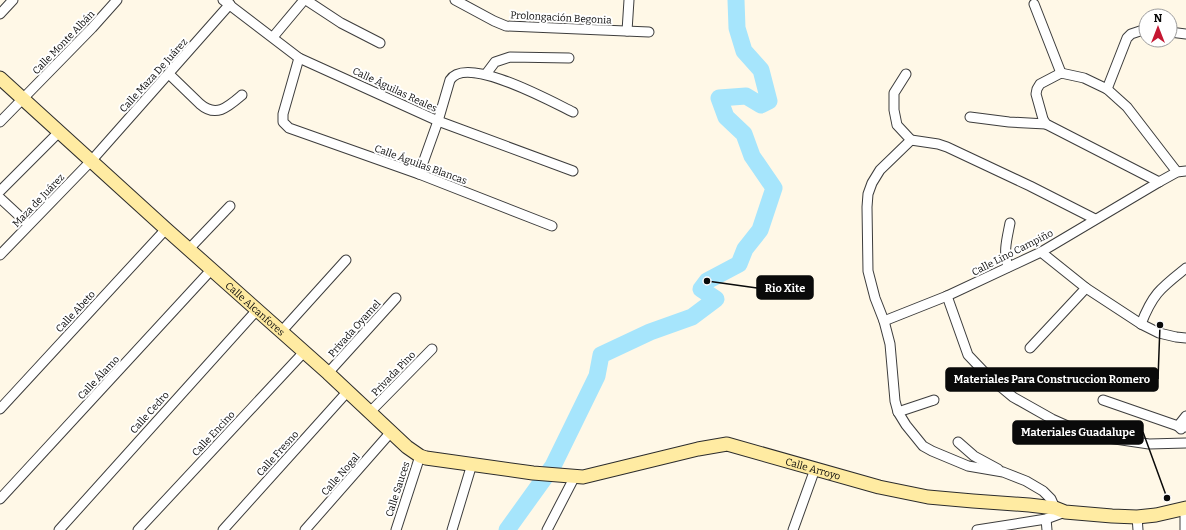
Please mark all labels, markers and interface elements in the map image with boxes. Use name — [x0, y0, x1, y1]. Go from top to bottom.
street label: Calle Monte Albán — [30, 8, 98, 77]
north arrow — [1138, 8, 1178, 48]
street label: Prolongación Begonia — [510, 9, 612, 27]
text: N — [1154, 12, 1163, 25]
street label: Calle Maza De Juárez — [117, 36, 190, 115]
street label: Calle Águilas Reales — [350, 63, 440, 115]
street label: Calle Águilas Blancas — [373, 141, 469, 187]
street label: Maza de Juárez — [10, 171, 67, 230]
street label: Calle Lino Campiño — [970, 227, 1055, 279]
callout: Rio Xite — [757, 276, 813, 299]
street label: Calle Alcanfores — [223, 280, 287, 339]
text: Rio Xite — [765, 282, 805, 295]
street label: Calle Abeto — [53, 288, 98, 335]
street label: Privada Oyamel — [326, 298, 384, 360]
street label: Privada Pino — [369, 349, 418, 399]
street label: Calle Álamo — [74, 352, 122, 402]
callout: Materiales Para Construccion Romero — [946, 368, 1158, 391]
text: Materiales Para Construccion Romero — [954, 373, 1150, 386]
street label: Calle Cedro — [128, 389, 172, 436]
street label: Calle Encino — [190, 408, 238, 459]
callout: Materiales Guadalupe — [1013, 421, 1143, 444]
text: Materiales Guadalupe — [1021, 426, 1135, 439]
street label: Calle Fresno — [254, 428, 301, 479]
street label: Calle Nogal — [319, 451, 363, 498]
street label: Calle Arroyo — [784, 456, 842, 483]
street label: Calle Sauces — [383, 460, 413, 519]

